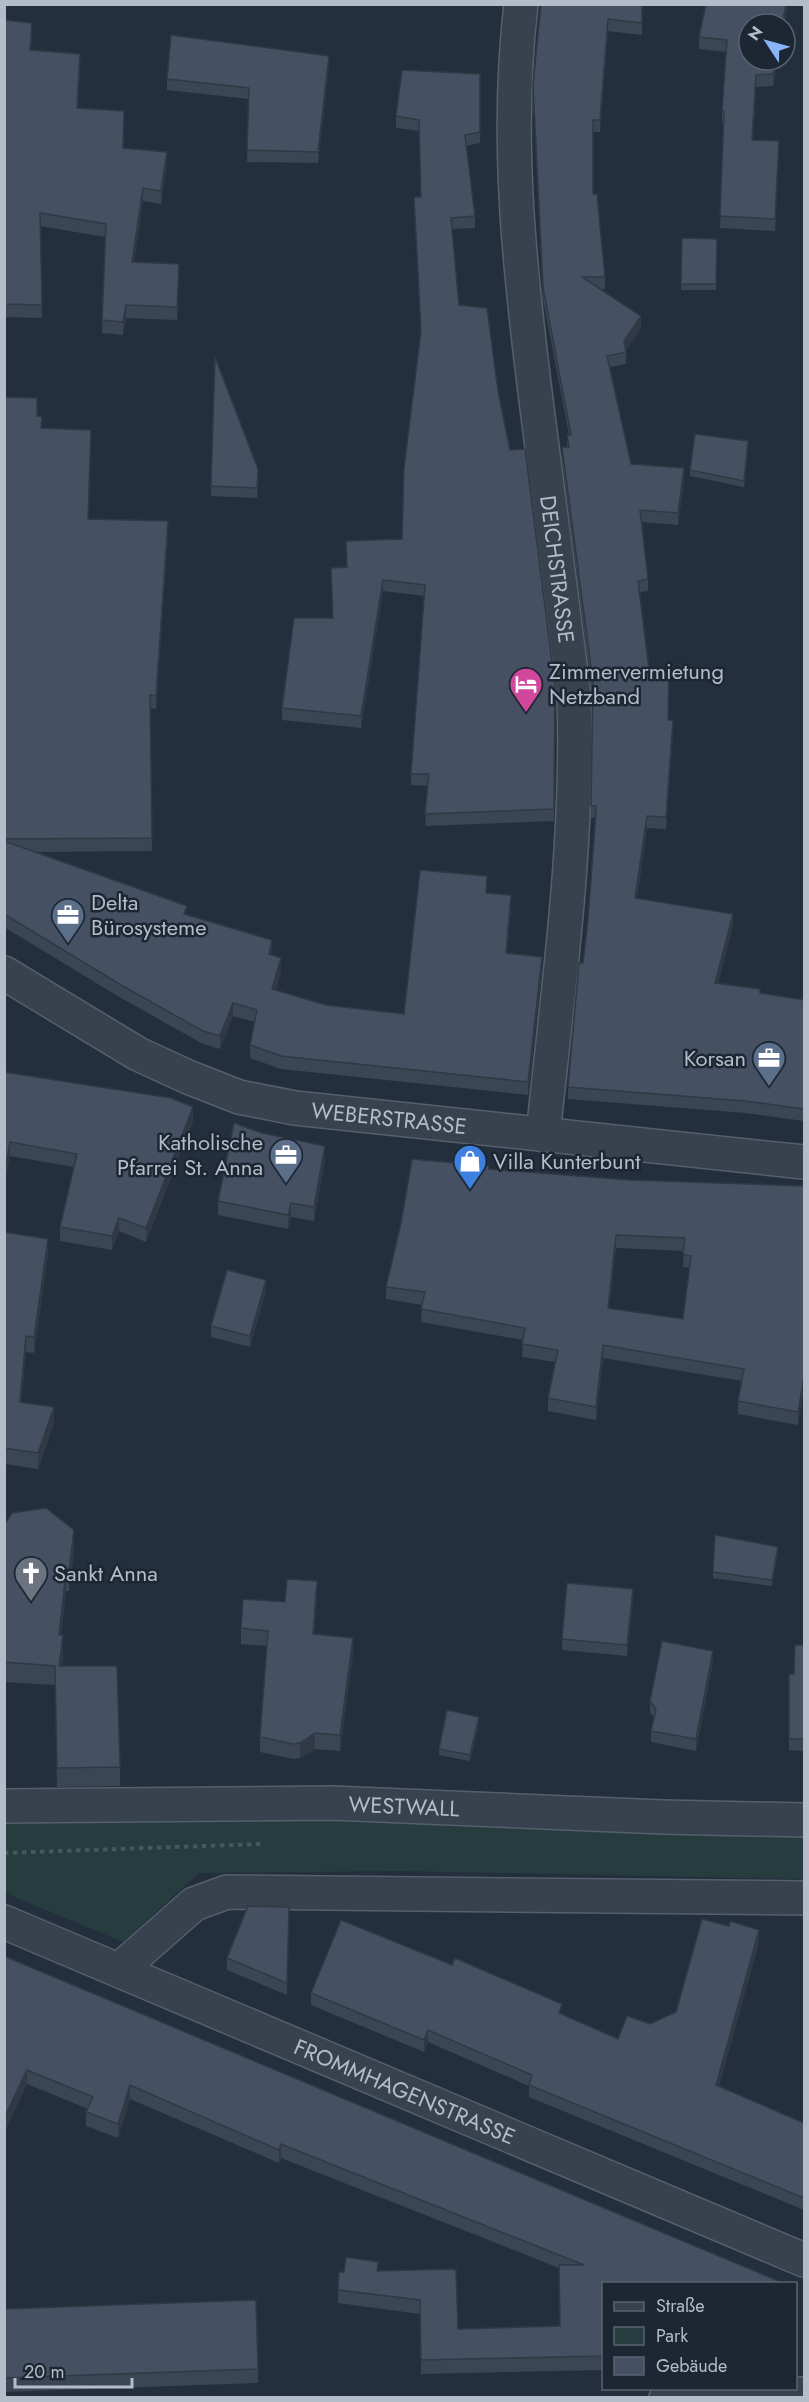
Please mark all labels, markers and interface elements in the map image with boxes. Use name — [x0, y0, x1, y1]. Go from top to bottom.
north arrow — [737, 12, 797, 72]
text: N — [742, 22, 768, 45]
street label: DEICHSTRASSE — [532, 494, 583, 645]
place label: Zimmervermietung Netzband — [549, 655, 724, 712]
hotel icon: Zimmervermietung Netzband — [508, 666, 544, 713]
place label: Delta Bürosysteme — [91, 886, 206, 943]
office icon: Delta Bürosysteme — [50, 897, 86, 944]
office icon: Korsan — [751, 1040, 787, 1087]
place label: Korsan — [684, 1042, 746, 1074]
street label: WEBERSTRASSE — [310, 1094, 468, 1142]
place label: Katholische Pfarrei St. Anna — [117, 1126, 263, 1183]
office icon: Katholische Pfarrei St. Anna — [268, 1137, 304, 1184]
shop icon: Villa Kunterbunt — [452, 1143, 488, 1190]
place label: Villa Kunterbunt — [493, 1145, 641, 1177]
church icon: Sankt Anna — [13, 1555, 49, 1602]
place label: Sankt Anna — [54, 1557, 158, 1589]
street label: WESTWALL — [348, 1788, 460, 1824]
street label: FROMMHAGENSTRASSE — [289, 2030, 520, 2152]
legend — [602, 2282, 797, 2390]
text: Straße — [656, 2293, 704, 2319]
text: Park — [656, 2323, 688, 2349]
scale bar — [15, 2351, 132, 2389]
text: Gebäude — [656, 2353, 727, 2379]
text: 20 m — [24, 2359, 64, 2385]

